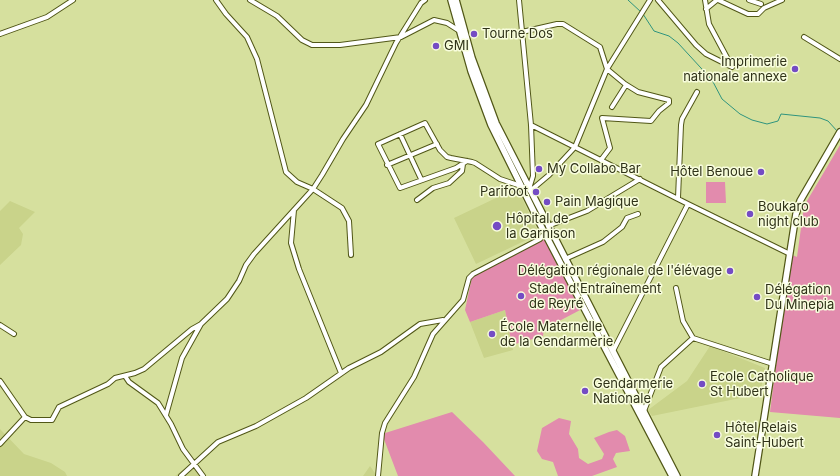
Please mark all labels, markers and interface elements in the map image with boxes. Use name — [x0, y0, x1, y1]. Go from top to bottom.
place label: Tourne Dos — [482, 26, 553, 42]
marker: Tourne Dos — [469, 29, 479, 39]
place label: GMI — [444, 38, 469, 54]
marker: GMI — [431, 41, 441, 51]
place label: Imprimerie nationale annexe — [683, 54, 787, 85]
marker: Imprimerie nationale annexe — [790, 64, 800, 74]
place label: My Collabo Bar — [547, 161, 641, 177]
marker: My Collabo Bar — [534, 164, 544, 174]
place label: Hôtel Benoue — [670, 164, 753, 180]
marker: Hôtel Benoue — [756, 167, 766, 177]
place label: Parifoot — [480, 184, 528, 200]
marker: Parifoot — [531, 187, 541, 197]
place label: Pain Magique — [555, 194, 638, 210]
marker: Pain Magique — [542, 197, 552, 207]
place label: Boukaro night club — [758, 199, 819, 230]
marker: Boukaro night club — [745, 209, 755, 219]
place label: Hôpital de la Garnison — [506, 211, 575, 242]
marker: Hôpital de la Garnison — [491, 220, 503, 232]
place label: Délégation régionale de l'élévage — [518, 263, 722, 279]
marker: Délégation régionale de l'élévage — [725, 266, 735, 276]
place label: Stade d'Entraînement de Reyré — [529, 281, 661, 312]
place label: Délégation Du Minepia — [765, 282, 834, 313]
marker: Stade d'Entraînement de Reyré — [516, 291, 526, 301]
marker: Délégation Du Minepia — [752, 292, 762, 302]
place label: École Maternelle de la Gendarmerie — [500, 319, 613, 350]
marker: École Maternelle de la Gendarmerie — [487, 329, 497, 339]
place label: Ecole Catholique St Hubert — [710, 369, 813, 400]
place label: Gendarmerie Nationale — [593, 376, 673, 407]
marker: Ecole Catholique St Hubert — [697, 379, 707, 389]
marker: Gendarmerie Nationale — [580, 386, 590, 396]
place label: Hôtel Relais Saint-Hubert — [725, 420, 804, 451]
marker: Hôtel Relais Saint-Hubert — [712, 430, 722, 440]

